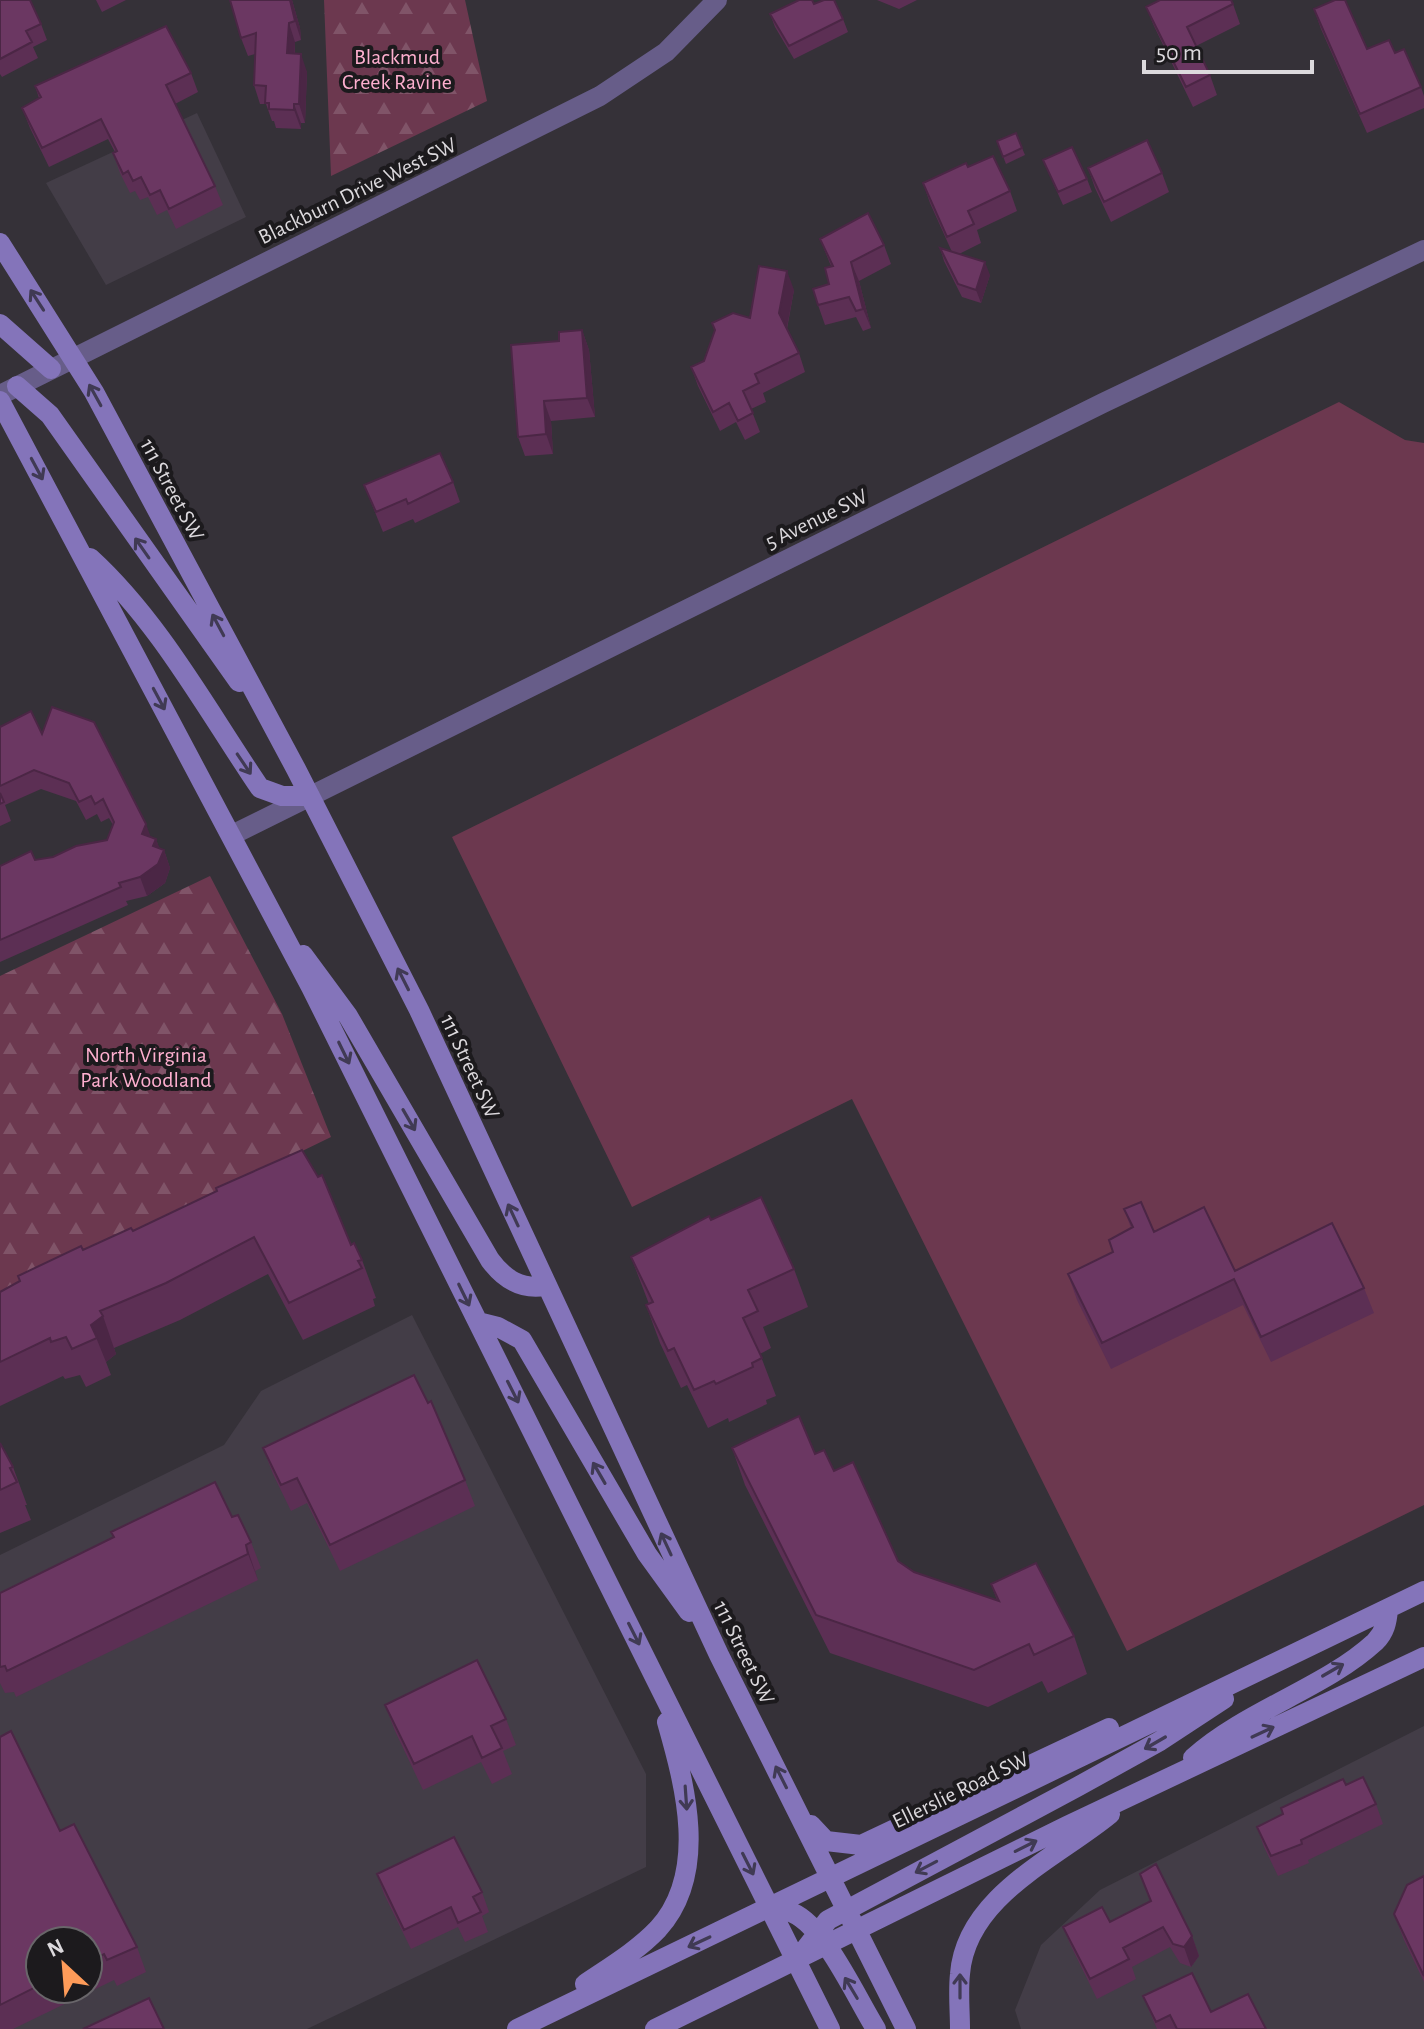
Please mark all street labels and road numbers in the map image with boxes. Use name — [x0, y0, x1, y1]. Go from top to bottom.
street label: Blackburn Drive West SW — [255, 133, 460, 248]
street label: 111 Street SW — [136, 435, 208, 544]
street label: 5 Avenue SW — [762, 485, 871, 553]
street label: 111 Street SW — [437, 1011, 504, 1122]
street label: 111 Street SW — [710, 1597, 779, 1708]
street label: Ellerslie Road SW — [889, 1747, 1032, 1832]

